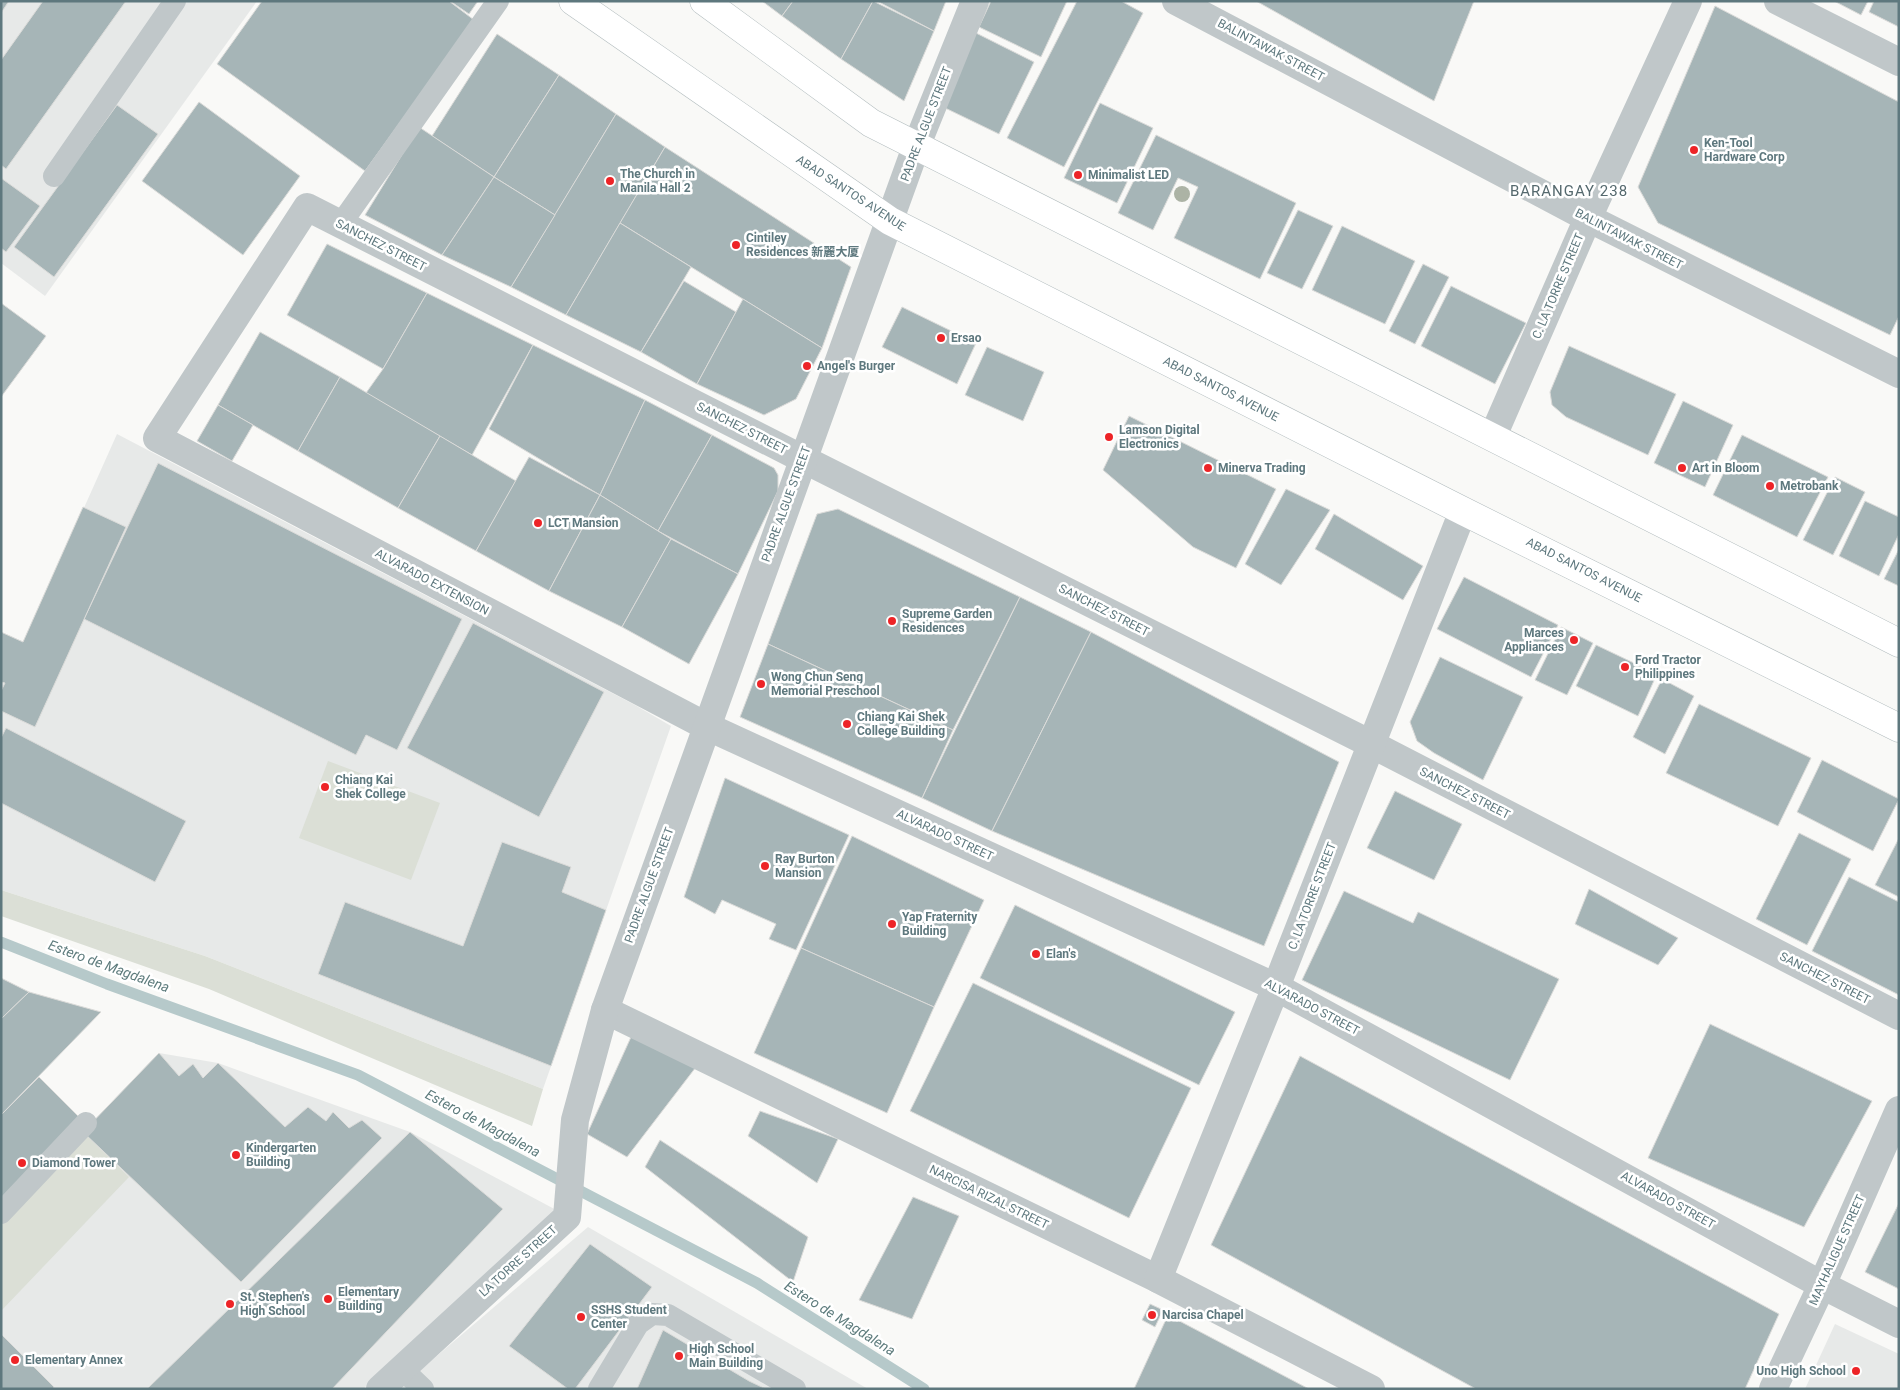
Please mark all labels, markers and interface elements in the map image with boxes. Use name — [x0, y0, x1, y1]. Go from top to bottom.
street label: BALINTAWAK STREET — [1215, 16, 1327, 84]
street label: PADRE ALGUE STREET — [898, 65, 954, 183]
place label: Ken-Tool Hardware Corp — [1704, 136, 1785, 164]
marker: Ken-Tool Hardware Corp — [1688, 144, 1700, 156]
street label: ABAD SANTOS AVENUE — [794, 152, 908, 234]
place label: The Church in Manila Hall 2 — [620, 167, 695, 195]
place label: Minimalist LED — [1088, 168, 1169, 182]
marker: Minimalist LED — [1072, 169, 1084, 181]
marker: The Church in Manila Hall 2 — [604, 175, 616, 187]
district label: BARANGAY 238 — [1510, 182, 1628, 200]
street label: BALINTAWAK STREET — [1573, 206, 1685, 272]
street label: SANCHEZ STREET — [334, 216, 428, 274]
place label: Cintiley Residences 新麗大厦 — [746, 231, 859, 259]
street label: C. LA TORRE STREET — [1529, 231, 1587, 341]
marker: Cintiley Residences 新麗大厦 — [730, 239, 742, 251]
place label: Ersao — [951, 331, 982, 345]
marker: Ersao — [935, 332, 947, 344]
street label: ABAD SANTOS AVENUE — [1161, 354, 1281, 424]
place label: Angel's Burger — [817, 359, 896, 373]
marker: Angel's Burger — [801, 360, 813, 372]
street label: SANCHEZ STREET — [695, 399, 789, 457]
place label: Lamson Digital Electronics — [1119, 423, 1200, 451]
marker: Lamson Digital Electronics — [1103, 431, 1115, 443]
street label: PADRE ALGUE STREET — [759, 444, 813, 564]
place label: Minerva Trading — [1218, 461, 1306, 475]
place label: Art in Bloom — [1692, 461, 1759, 475]
marker: Minerva Trading — [1202, 462, 1214, 474]
marker: Art in Bloom — [1676, 462, 1688, 474]
place label: Metrobank — [1780, 479, 1839, 493]
marker: Metrobank — [1764, 480, 1776, 492]
place label: LCT Mansion — [548, 516, 619, 530]
marker: LCT Mansion — [532, 517, 544, 529]
street label: ABAD SANTOS AVENUE — [1524, 535, 1644, 605]
street label: ALVARADO EXTENSION — [373, 546, 491, 618]
street label: SANCHEZ STREET — [1057, 581, 1151, 639]
place label: Supreme Garden Residences — [902, 607, 993, 635]
marker: Supreme Garden Residences — [886, 615, 898, 627]
place label: Marces Appliances — [1504, 626, 1564, 654]
marker: Marces Appliances — [1568, 634, 1580, 646]
place label: Ford Tractor Philippines — [1635, 653, 1702, 681]
marker: Ford Tractor Philippines — [1619, 661, 1631, 673]
place label: Wong Chun Seng Memorial Preschool — [771, 670, 880, 698]
marker: Wong Chun Seng Memorial Preschool — [755, 678, 767, 690]
place label: Chiang Kai Shek College Building — [857, 710, 946, 738]
marker: Chiang Kai Shek College Building — [841, 718, 853, 730]
street label: SANCHEZ STREET — [1418, 764, 1512, 822]
place label: Chiang Kai Shek College — [335, 773, 406, 801]
marker: Chiang Kai Shek College — [319, 781, 331, 793]
street label: ALVARADO STREET — [894, 806, 996, 864]
street label: PADRE ALGUE STREET — [622, 825, 676, 945]
street label: C. LA TORRE STREET — [1285, 840, 1339, 952]
place label: Ray Burton Mansion — [775, 852, 835, 880]
marker: Ray Burton Mansion — [759, 860, 771, 872]
place label: Yap Fraternity Building — [902, 910, 978, 938]
marker: Yap Fraternity Building — [886, 918, 898, 930]
water label: Estero de Magdalena — [46, 937, 172, 995]
place label: Elan's — [1046, 947, 1076, 961]
marker: Elan's — [1030, 948, 1042, 960]
street label: SANCHEZ STREET — [1778, 949, 1872, 1007]
street label: ALVARADO STREET — [1262, 976, 1362, 1038]
water label: Estero de Magdalena — [423, 1086, 543, 1160]
place label: Kindergarten Building — [246, 1141, 317, 1169]
marker: Kindergarten Building — [230, 1149, 242, 1161]
place label: Diamond Tower — [32, 1156, 116, 1170]
marker: Diamond Tower — [16, 1157, 28, 1169]
street label: NARCISA RIZAL STREET — [927, 1162, 1051, 1232]
street label: ALVARADO STREET — [1619, 1168, 1717, 1232]
street label: MAYHALIGUE STREET — [1806, 1193, 1868, 1307]
street label: LA TORRE STREET — [476, 1222, 560, 1300]
water label: Estero de Magdalena — [782, 1277, 898, 1359]
place label: Elementary Building — [338, 1285, 400, 1313]
place label: St. Stephen's High School — [240, 1290, 310, 1318]
marker: Elementary Building — [322, 1293, 334, 1305]
marker: St. Stephen's High School — [224, 1298, 236, 1310]
place label: SSHS Student Center — [591, 1303, 667, 1331]
place label: Narcisa Chapel — [1162, 1308, 1244, 1322]
marker: Narcisa Chapel — [1146, 1309, 1158, 1321]
marker: SSHS Student Center — [575, 1311, 587, 1323]
place label: High School Main Building — [689, 1342, 763, 1370]
marker: High School Main Building — [673, 1350, 685, 1362]
place label: Elementary Annex — [25, 1353, 124, 1367]
marker: Elementary Annex — [9, 1354, 21, 1366]
place label: Uno High School — [1756, 1364, 1846, 1378]
marker: Uno High School — [1850, 1365, 1862, 1377]

